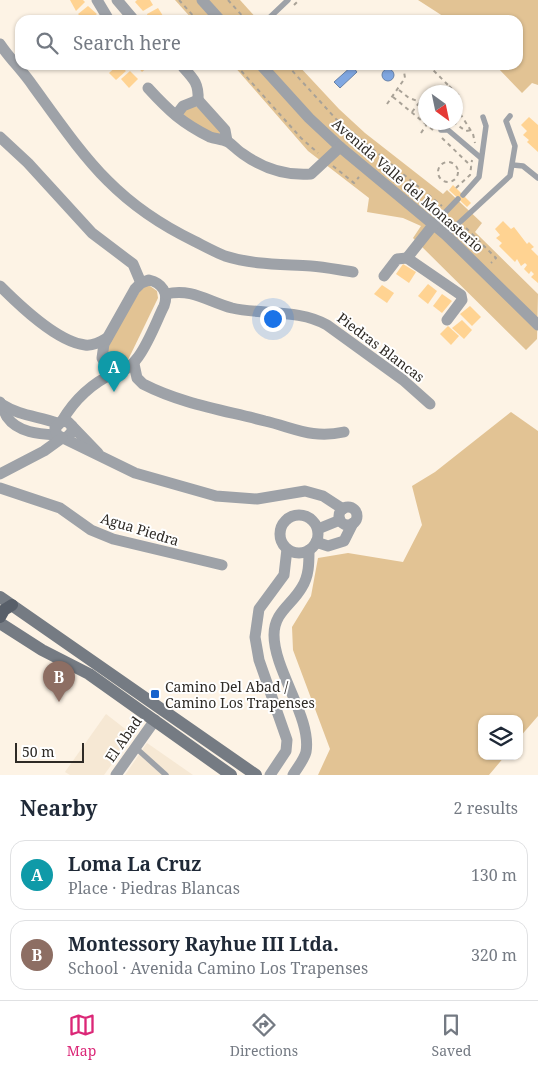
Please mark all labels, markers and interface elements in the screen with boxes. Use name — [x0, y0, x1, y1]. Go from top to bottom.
search box — [15, 15, 523, 70]
icon: search — [33, 29, 61, 57]
text: Search here — [73, 30, 181, 56]
north arrow — [418, 85, 463, 130]
street label: Avenida Valle del Monasterio — [328, 114, 488, 256]
your location — [260, 306, 286, 332]
street label: Piedras Blancas — [333, 308, 429, 386]
pin: A — [98, 351, 130, 392]
street label: Agua Piedra — [99, 508, 181, 550]
pin: B — [43, 661, 75, 702]
place label: Camino Del Abad / Camino Los Trapenses — [165, 677, 315, 712]
marker: Camino Del Abad / Camino Los Trapenses — [149, 688, 161, 700]
street label: El Abad — [100, 712, 146, 766]
map controls — [478, 715, 523, 760]
button: layers — [478, 715, 523, 760]
scale bar — [15, 740, 84, 763]
text: 50 m — [22, 742, 55, 761]
text: Nearby — [20, 794, 98, 822]
text: 2 results — [454, 797, 518, 819]
text: Loma La Cruz — [68, 851, 201, 877]
text: A — [31, 864, 43, 886]
text: 130 m — [471, 864, 517, 886]
text: Place · Piedras Blancas — [68, 877, 240, 899]
text: Montessory Rayhue III Ltda. — [68, 931, 339, 957]
text: B — [32, 944, 42, 966]
text: 320 m — [471, 944, 517, 966]
text: School · Avenida Camino Los Trapenses — [68, 957, 368, 979]
tab: Map — [67, 1011, 96, 1060]
tab: Directions — [230, 1011, 298, 1060]
tab: Saved — [432, 1011, 471, 1060]

